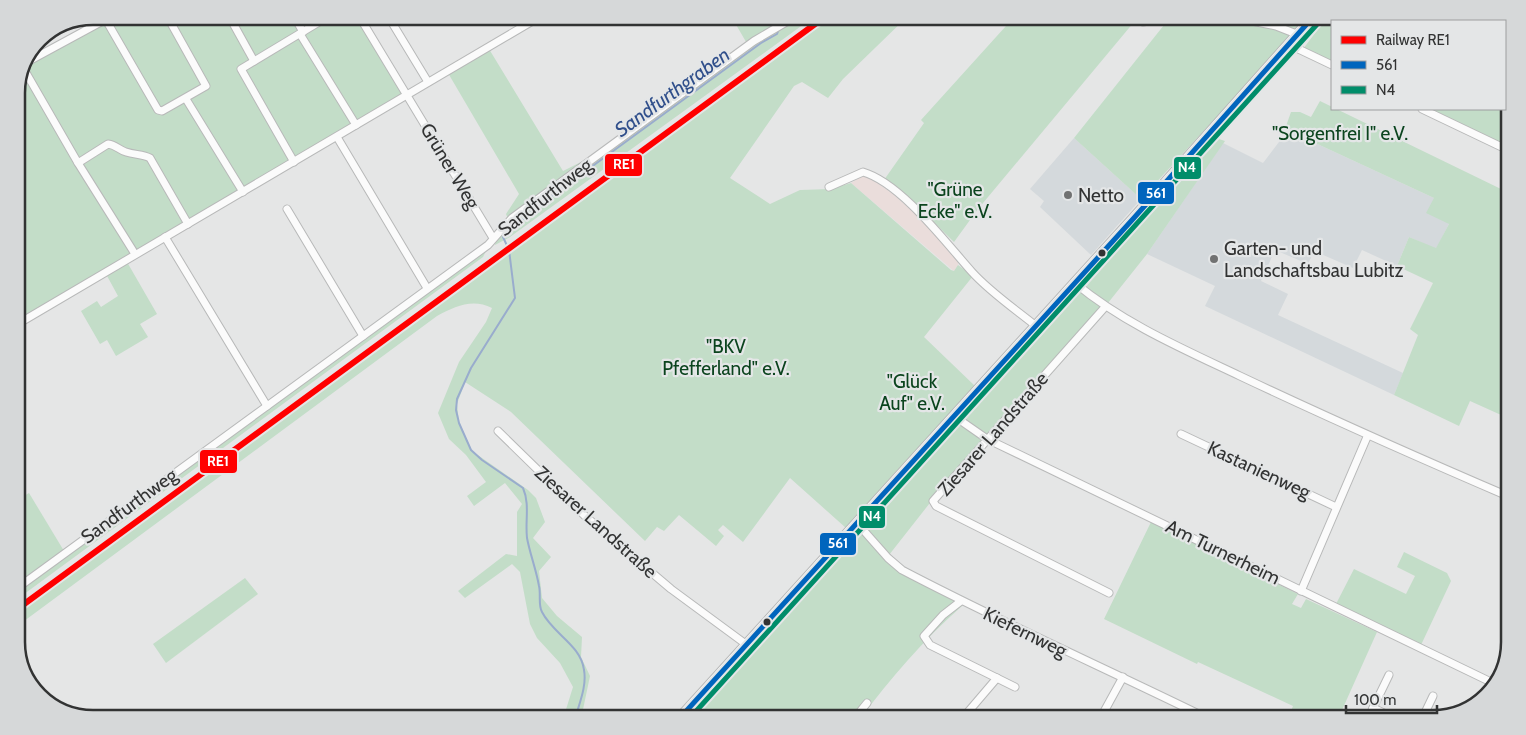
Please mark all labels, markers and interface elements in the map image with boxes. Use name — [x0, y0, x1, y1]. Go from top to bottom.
legend — [1331, 20, 1506, 110]
text: Railway RE1 — [1376, 31, 1450, 49]
water label: Sandfurthgraben — [610, 42, 734, 142]
text: 561 — [1376, 56, 1397, 74]
text: N4 — [1376, 81, 1396, 99]
street label: Grüner Weg — [416, 119, 485, 213]
park label: "Sorgenfrei I" e.V. — [1272, 122, 1408, 145]
street label: Sandfurthweg — [493, 153, 597, 241]
line badge: RE1 — [604, 153, 643, 177]
text: RE1 — [613, 155, 635, 173]
line badge: N4 — [1173, 156, 1202, 180]
text: N4 — [1178, 158, 1196, 176]
park label: "Grüne Ecke" e.V. — [918, 178, 992, 223]
line badge: 561 — [1137, 181, 1175, 205]
place label: Netto — [1078, 184, 1124, 207]
text: 561 — [1146, 184, 1166, 202]
marker: Netto — [1062, 189, 1074, 201]
place label: Garten- und Landschaftsbau Lubitz — [1224, 237, 1403, 282]
unlabelled marker — [1097, 248, 1107, 258]
marker: Garten- und Landschaftsbau Lubitz — [1208, 253, 1220, 265]
park label: "BKV Pfefferland" e.V. — [662, 335, 790, 380]
street label: Ziesarer Landstraße — [933, 367, 1053, 501]
park label: "Glück Auf" e.V. — [879, 370, 945, 415]
street label: Kastanienweg — [1204, 436, 1315, 504]
line badge: RE1 — [199, 449, 238, 474]
text: RE1 — [207, 452, 229, 470]
street label: Ziesarer Landstraße — [530, 461, 662, 583]
street label: Sandfurthweg — [77, 463, 182, 549]
line badge: N4 — [858, 505, 886, 529]
text: N4 — [863, 507, 881, 525]
street label: Am Turnerheim — [1162, 514, 1284, 590]
line badge: 561 — [819, 532, 857, 556]
text: 561 — [828, 534, 848, 552]
street label: Kiefernweg — [979, 602, 1071, 662]
unlabelled marker — [762, 617, 772, 627]
scale bar — [1346, 682, 1437, 714]
text: 100 m — [1354, 691, 1396, 709]

